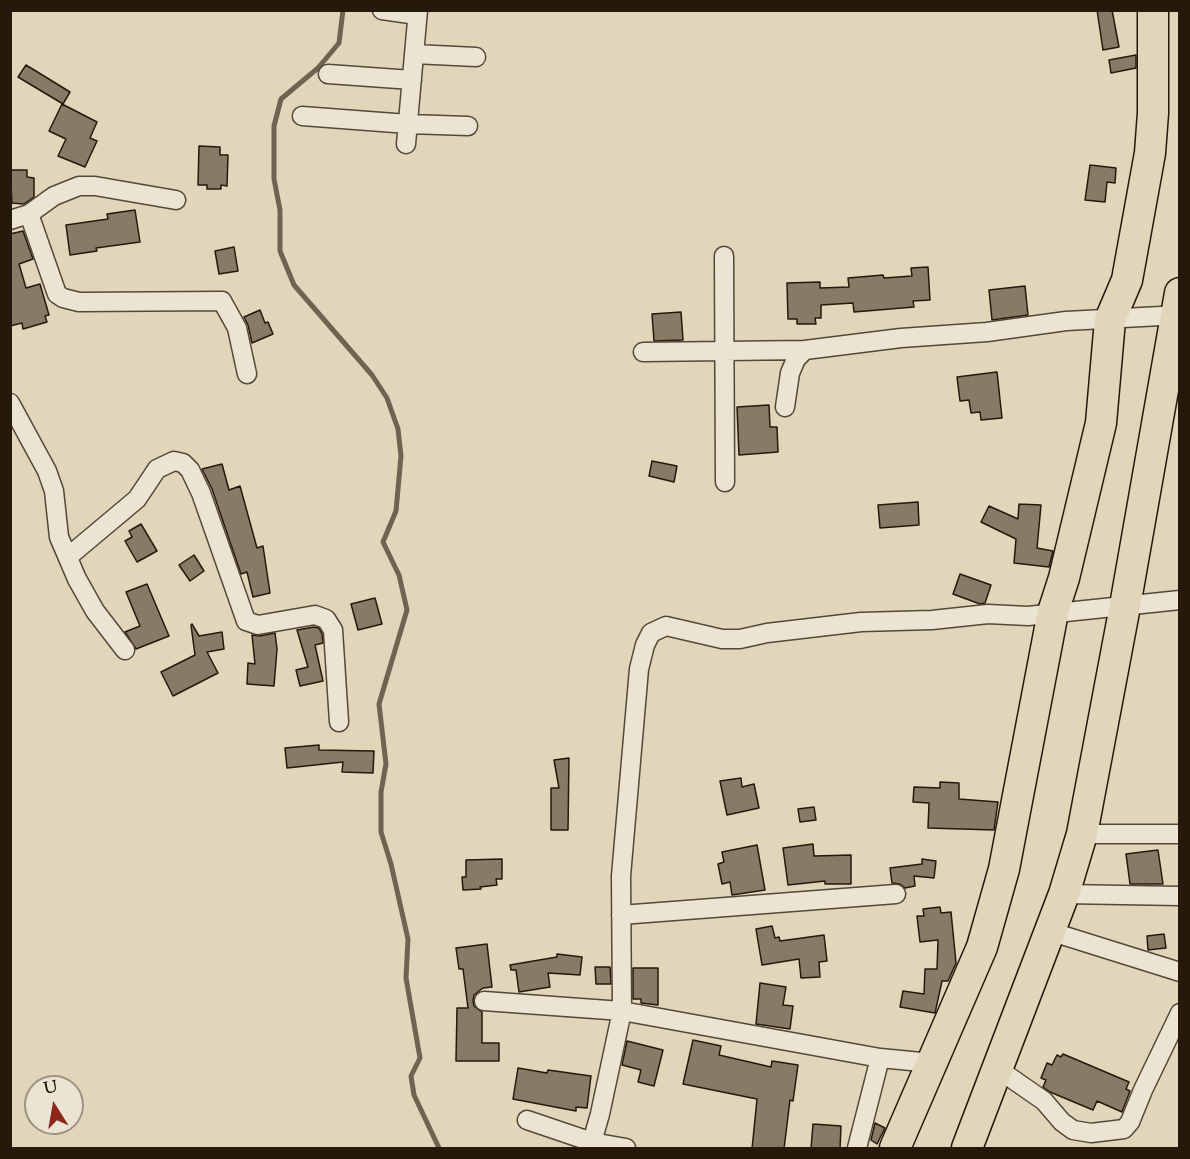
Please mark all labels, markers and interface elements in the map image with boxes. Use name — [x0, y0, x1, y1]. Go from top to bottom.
north arrow — [24, 1075, 84, 1135]
text: U — [42, 1076, 59, 1101]

